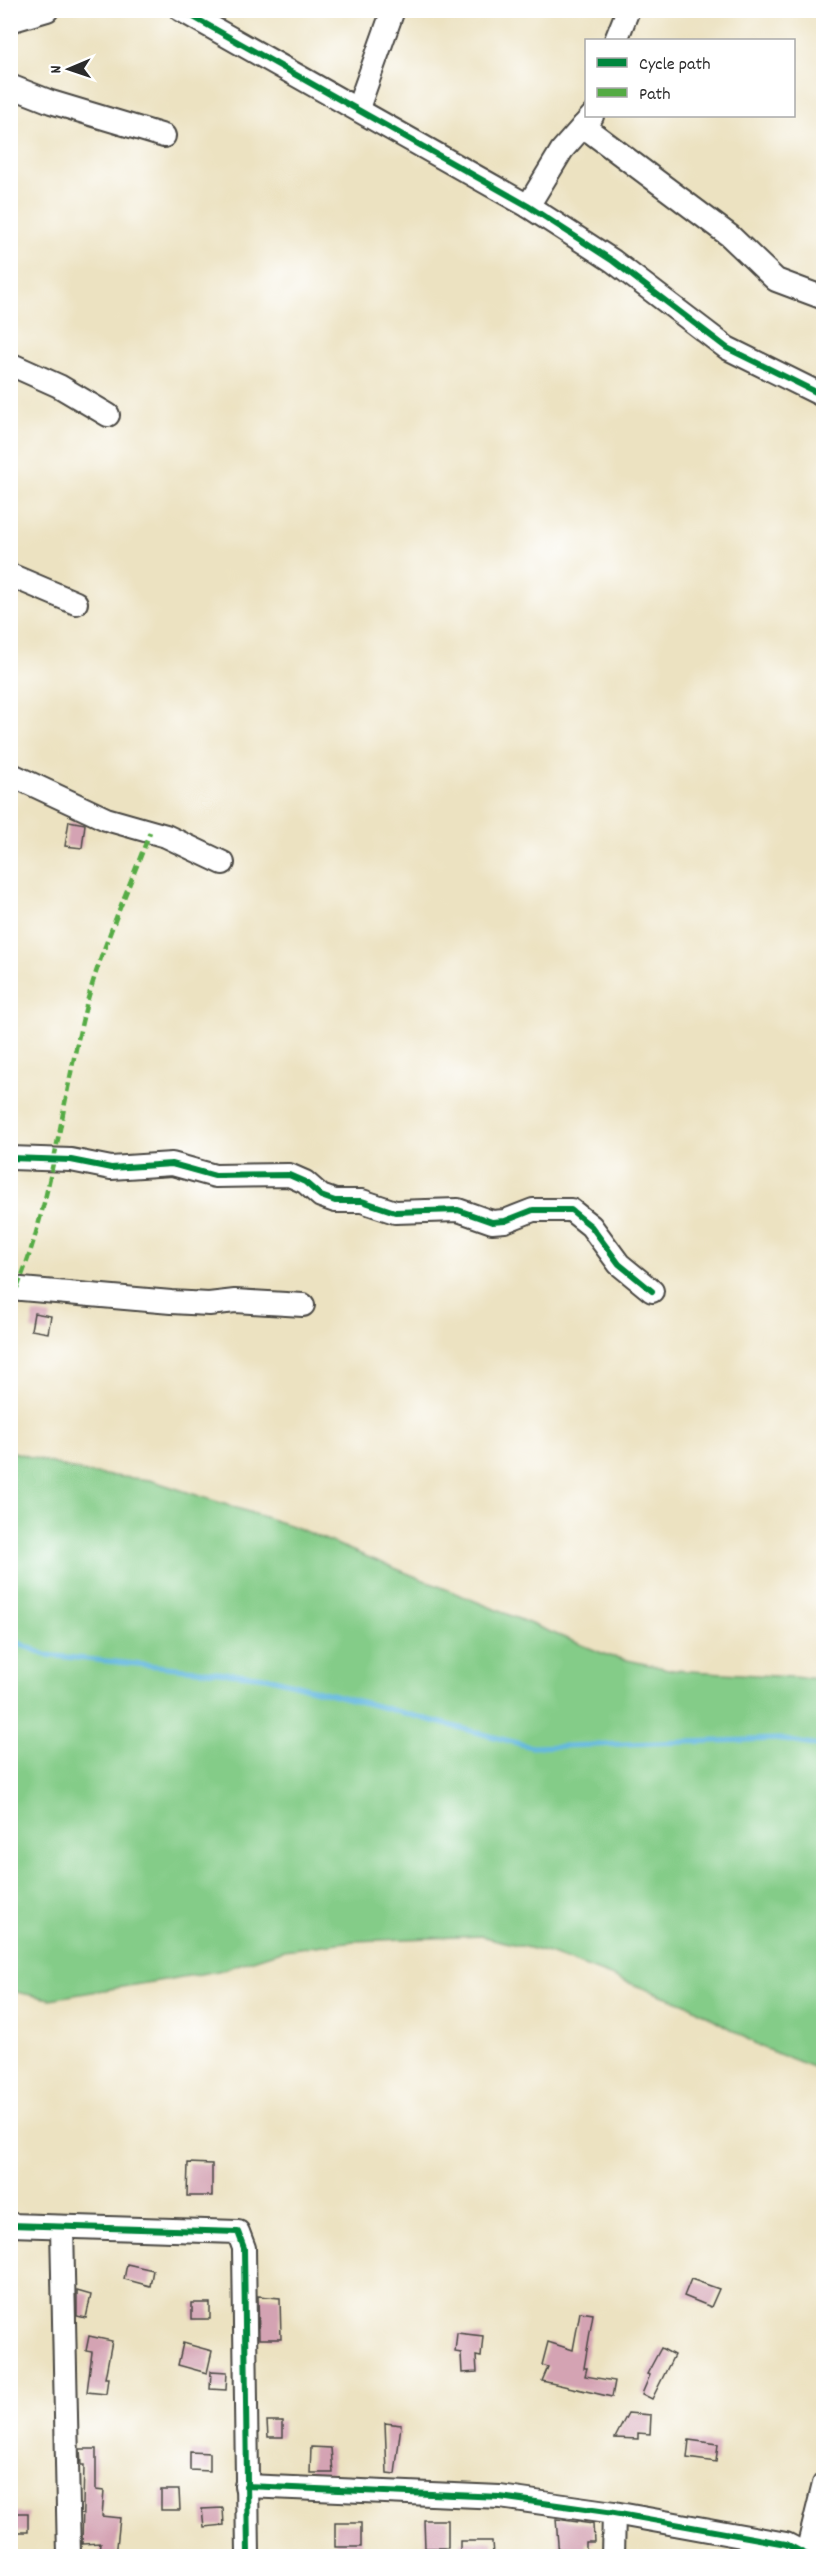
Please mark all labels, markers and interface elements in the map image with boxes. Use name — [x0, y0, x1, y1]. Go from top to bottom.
north arrow — [39, 39, 99, 99]
legend — [585, 39, 795, 117]
text: Cycle path — [639, 53, 710, 78]
text: N — [45, 65, 68, 74]
text: Path — [639, 83, 671, 108]

